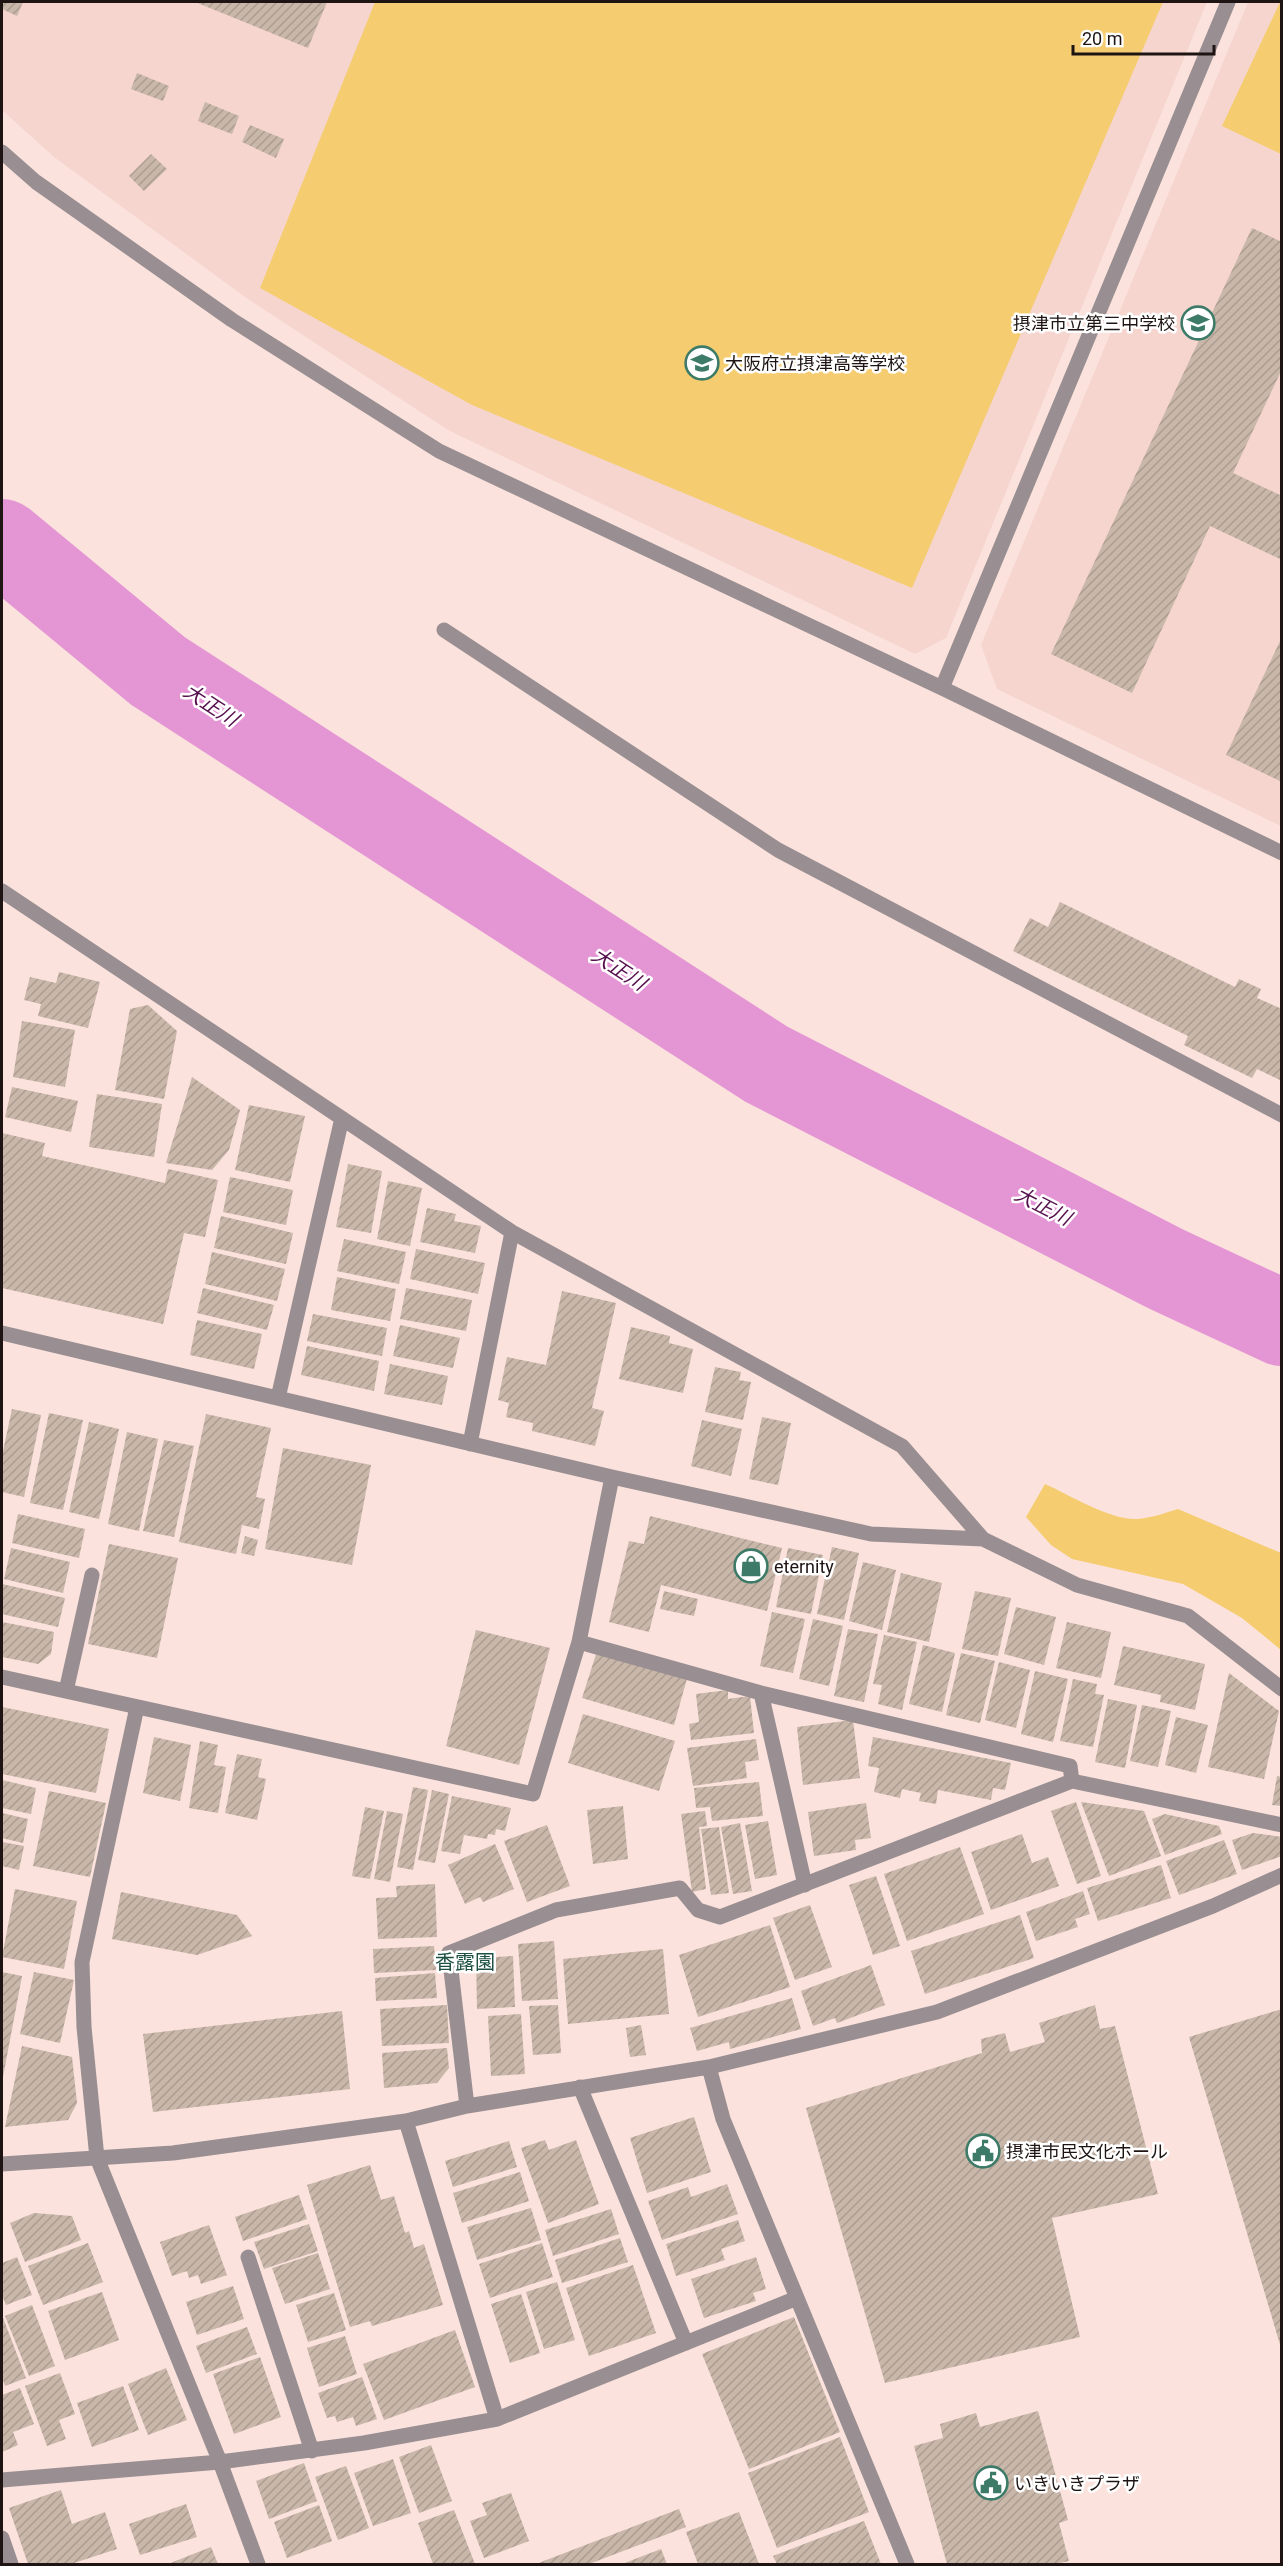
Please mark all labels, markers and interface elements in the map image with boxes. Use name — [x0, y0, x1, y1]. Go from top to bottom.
scale bar — [1073, 18, 1214, 56]
text: 20 m — [1082, 28, 1122, 49]
school or university icon: 摂津市立第三中学校 — [1180, 305, 1216, 341]
place label: 摂津市立第三中学校 — [1013, 313, 1175, 334]
school or university icon: 大阪府立摂津高等学校 — [684, 345, 720, 381]
place label: 大阪府立摂津高等学校 — [725, 353, 905, 374]
water label: 大正川 — [179, 679, 244, 732]
water label: 大正川 — [587, 943, 652, 996]
water label: 大正川 — [1011, 1182, 1077, 1231]
shop icon: eternity — [733, 1548, 769, 1584]
place label: eternity — [774, 1556, 834, 1577]
district label: 香露園 — [435, 1950, 495, 1974]
public building icon: 摂津市民文化ホール — [965, 2133, 1001, 2169]
place label: 摂津市民文化ホール — [1006, 2141, 1168, 2162]
public building icon: いきいきプラザ — [973, 2465, 1009, 2501]
place label: いきいきプラザ — [1014, 2473, 1140, 2494]

